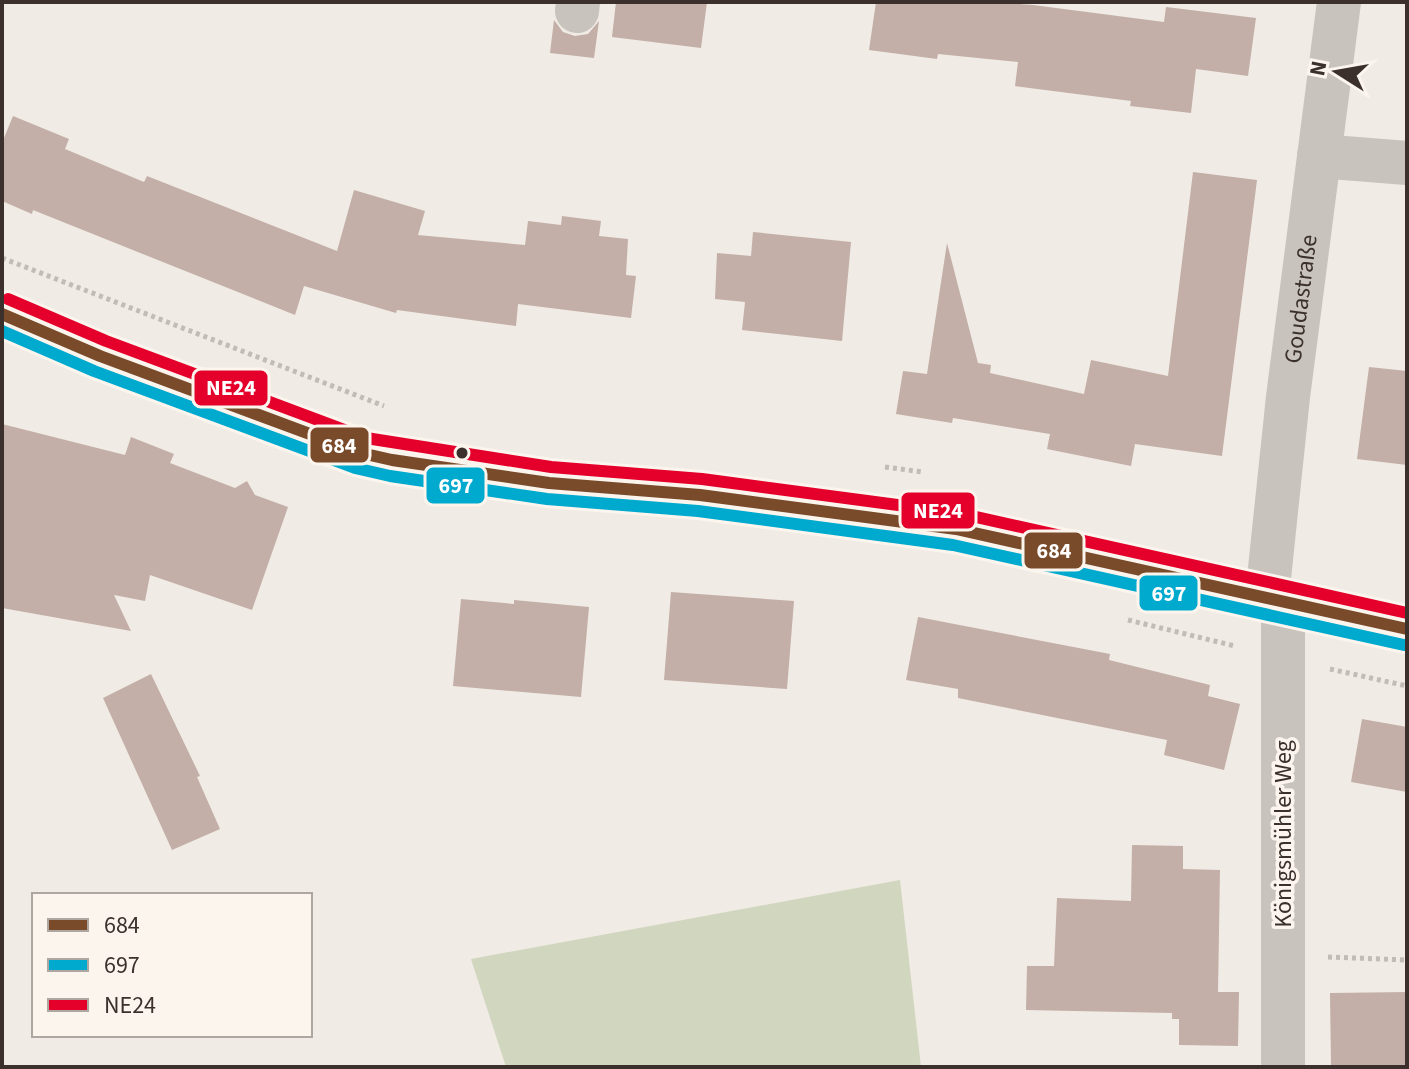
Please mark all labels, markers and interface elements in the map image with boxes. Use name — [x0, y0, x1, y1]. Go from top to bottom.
north arrow — [1297, 32, 1377, 112]
text: N — [1301, 58, 1335, 79]
street label: Goudastraße — [1276, 232, 1327, 366]
line badge: NE24 — [193, 369, 269, 407]
text: NE24 — [206, 372, 256, 404]
line badge: 684 — [309, 426, 370, 464]
text: 684 — [322, 430, 357, 462]
unlabelled marker — [454, 445, 470, 461]
line badge: 697 — [425, 466, 486, 505]
text: 697 — [439, 470, 473, 502]
line badge: NE24 — [900, 491, 976, 530]
text: NE24 — [913, 495, 963, 527]
line badge: 684 — [1023, 531, 1084, 570]
text: 684 — [1037, 535, 1072, 567]
line badge: 697 — [1138, 574, 1199, 612]
text: 697 — [1152, 578, 1186, 610]
street label: Königsmühler Weg — [1266, 740, 1301, 928]
legend — [32, 893, 312, 1037]
text: 684 — [104, 908, 140, 943]
text: 697 — [104, 948, 140, 983]
text: NE24 — [104, 988, 156, 1023]

